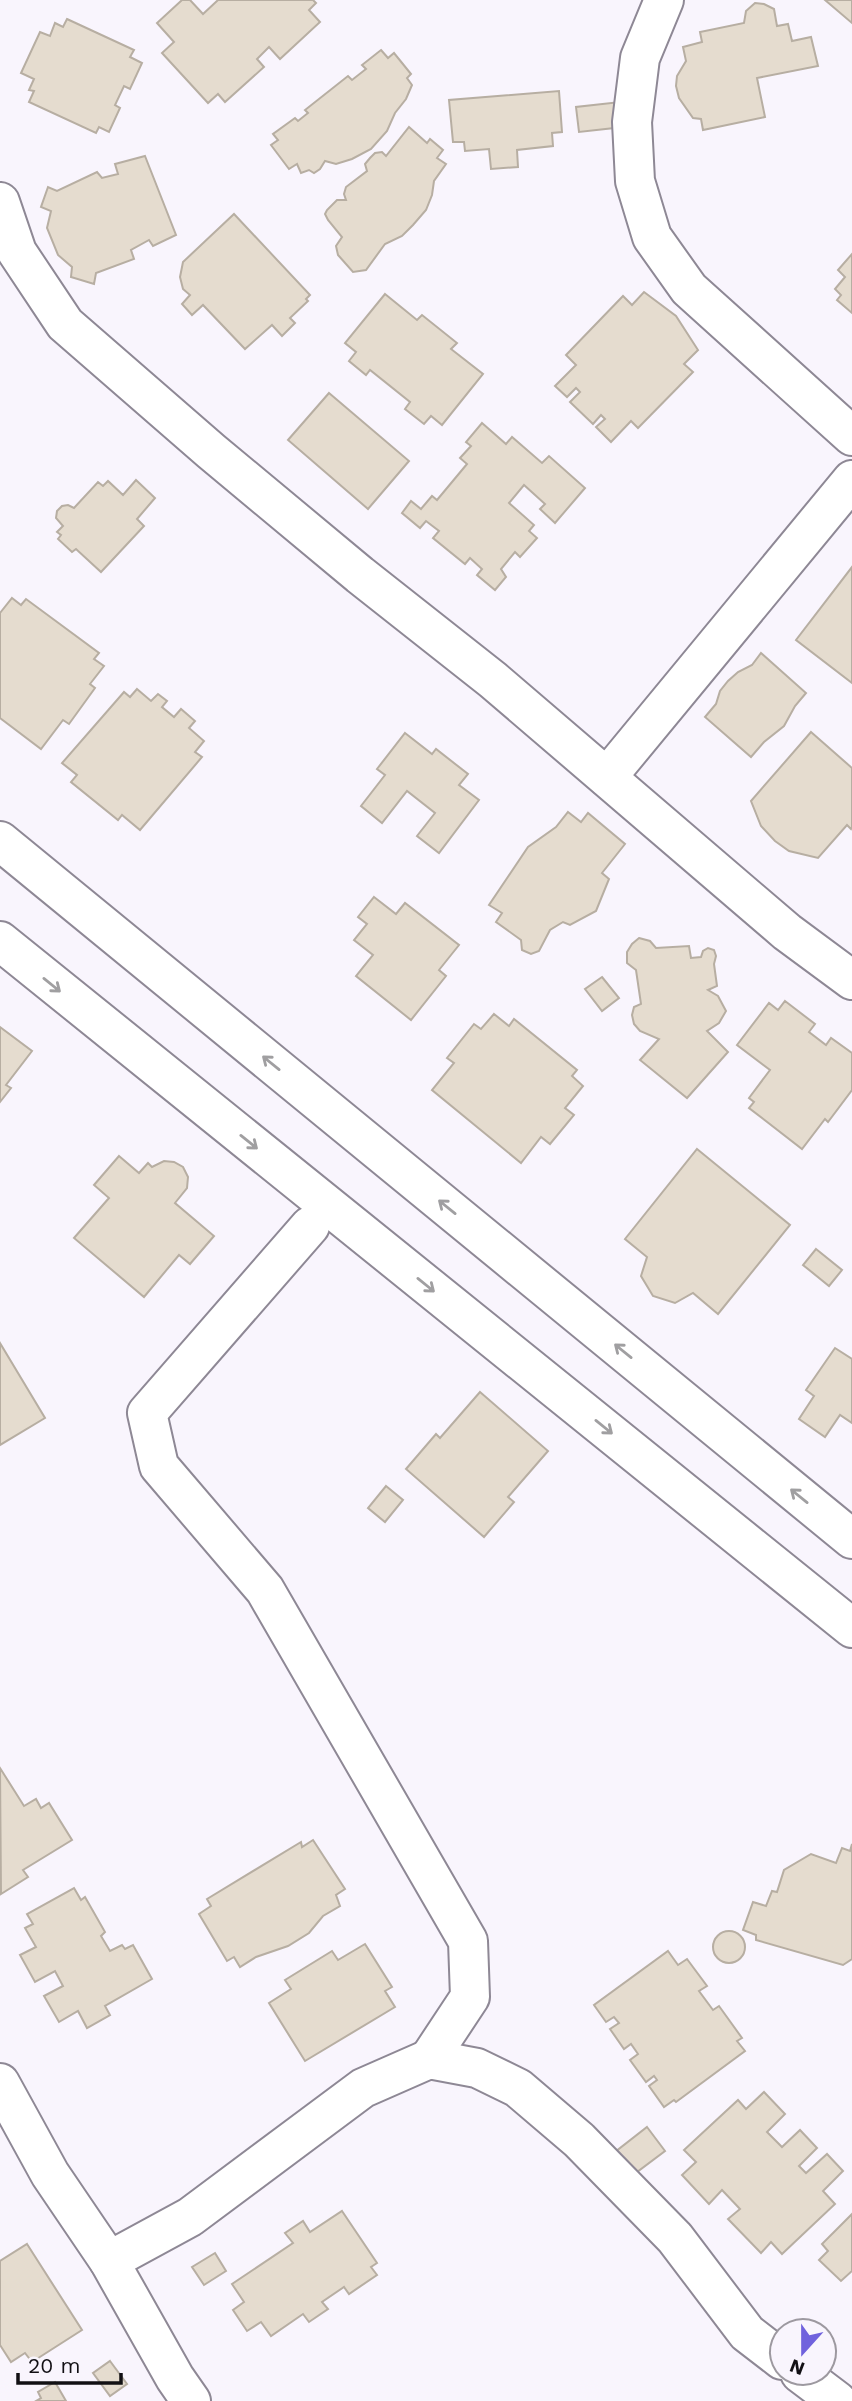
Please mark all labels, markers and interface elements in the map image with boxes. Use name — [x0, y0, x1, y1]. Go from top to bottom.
one-way arrow — [43, 977, 61, 992]
one-way arrow — [263, 1055, 281, 1071]
one-way arrow — [239, 1135, 257, 1150]
one-way arrow — [439, 1199, 457, 1215]
one-way arrow — [417, 1277, 435, 1293]
one-way arrow — [615, 1344, 633, 1359]
one-way arrow — [594, 1420, 612, 1435]
one-way arrow — [791, 1488, 809, 1503]
north arrow — [768, 2317, 838, 2387]
scale bar — [18, 2342, 121, 2386]
text: 20 m — [28, 2353, 80, 2378]
text: N — [786, 2354, 808, 2381]

